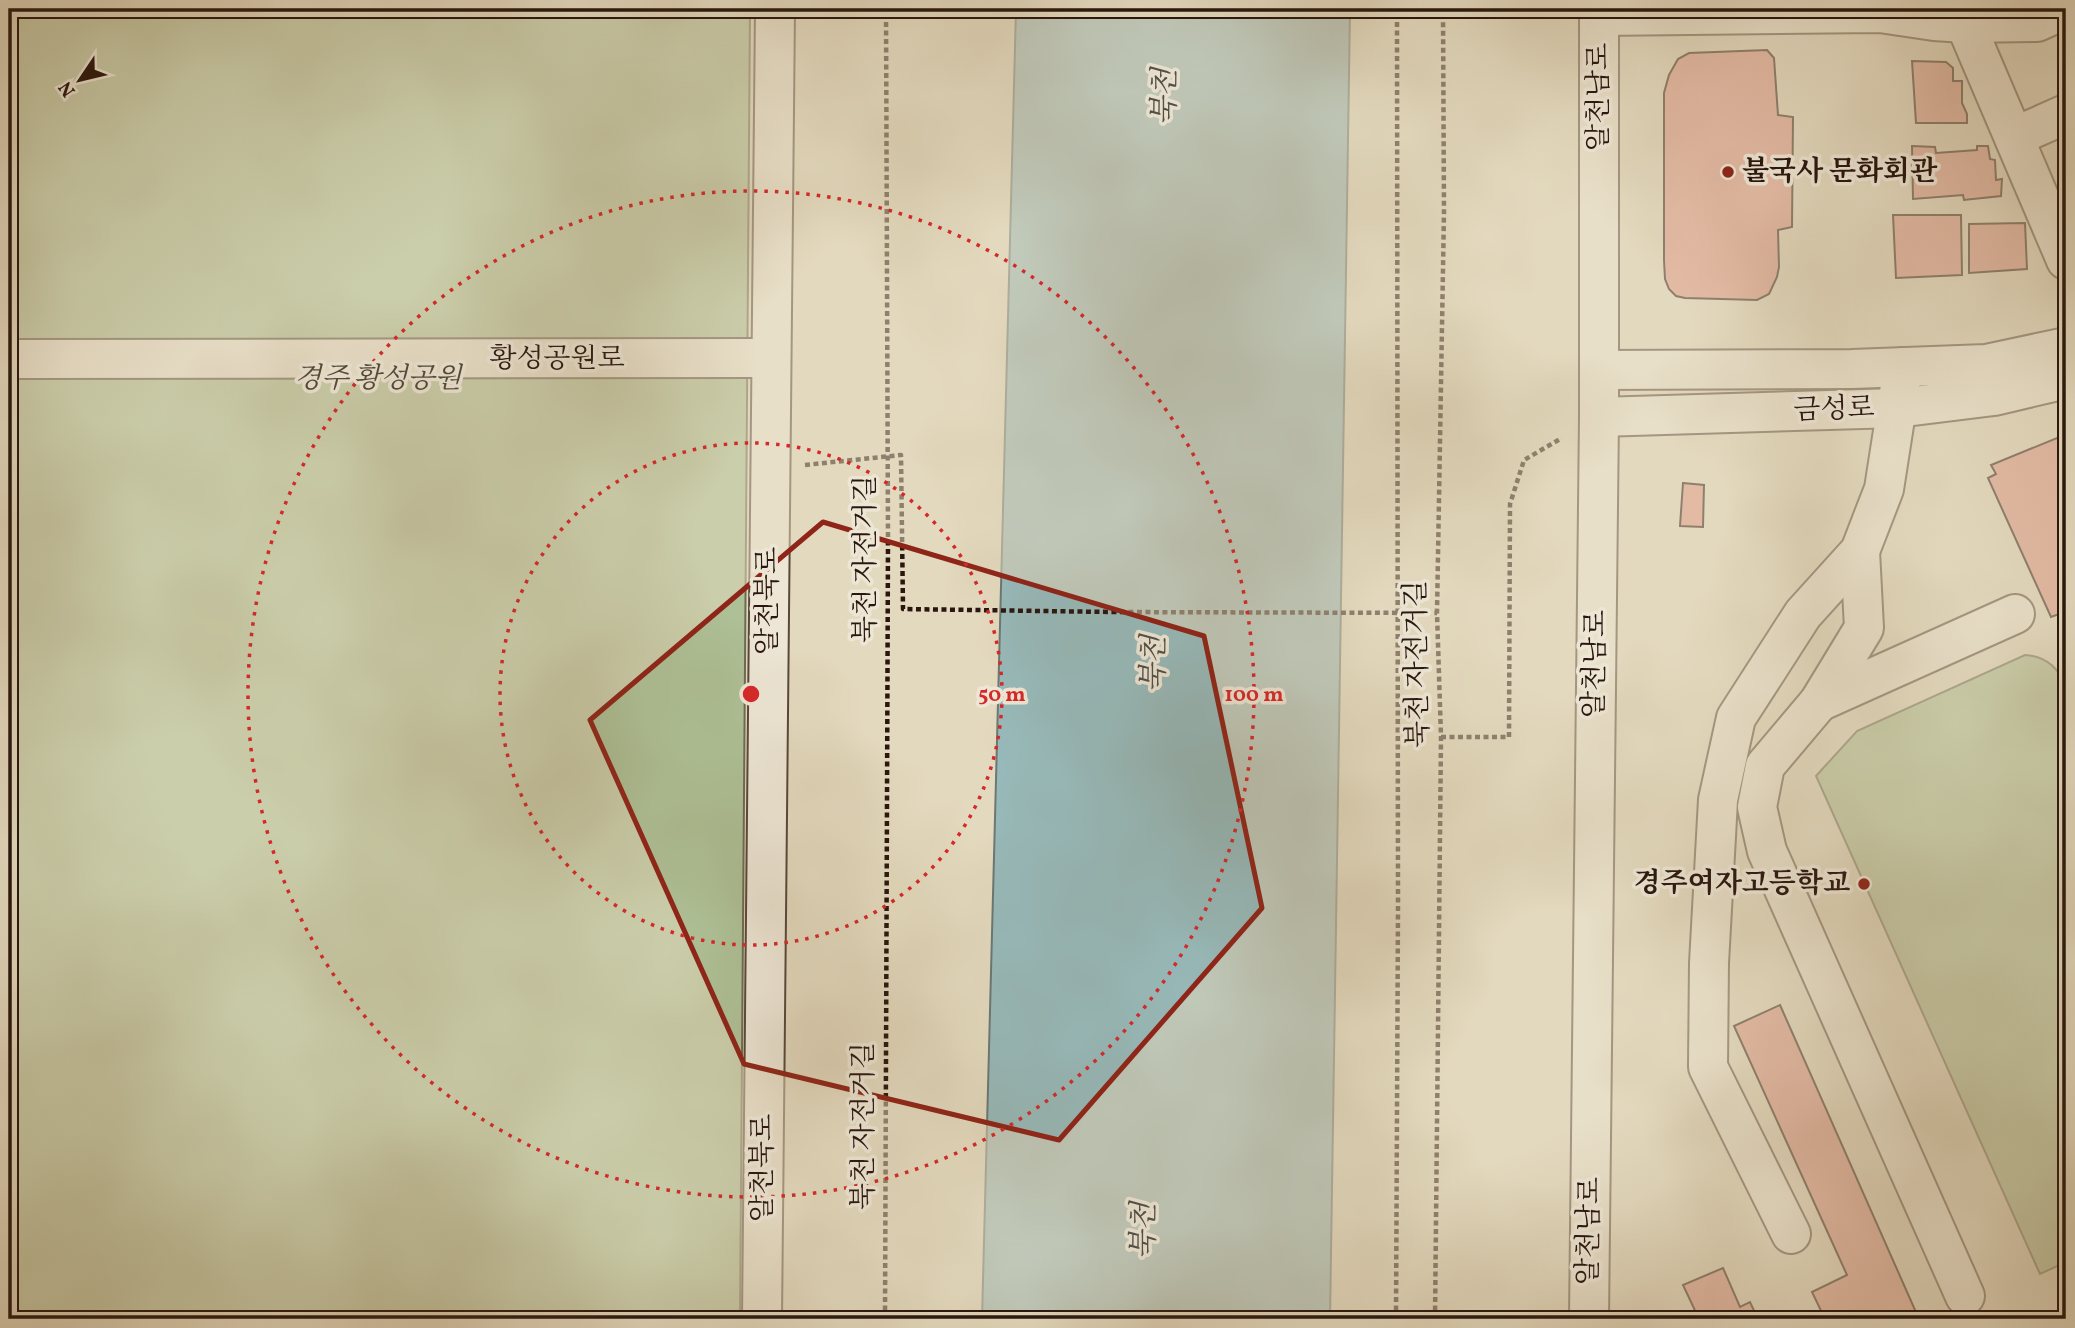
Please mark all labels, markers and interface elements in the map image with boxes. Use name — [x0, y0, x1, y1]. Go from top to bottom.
street label: 알천남로 — [1580, 43, 1619, 151]
north arrow — [46, 46, 116, 116]
water label: 북천 — [1144, 66, 1188, 126]
text: N — [53, 75, 82, 102]
place label: 불국사 문화회관 — [1742, 153, 1938, 192]
marker: 불국사 문화회관 — [1720, 164, 1736, 180]
street label: 황성공원로 — [489, 340, 625, 379]
park label: 경주 황성공원 — [294, 360, 464, 399]
street label: 금성로 — [1793, 389, 1875, 431]
street label: 북천 자전거길 — [847, 475, 886, 643]
street label: 알천북로 — [749, 547, 788, 655]
street label: 북천 자전거길 — [1397, 580, 1439, 748]
street label: 알천남로 — [1576, 610, 1616, 718]
water label: 북천 — [1133, 633, 1177, 693]
text: 50 m — [978, 681, 1026, 710]
text: 100 m — [1224, 681, 1284, 710]
centre of rings — [739, 682, 763, 706]
place label: 경주여자고등학교 — [1634, 865, 1850, 904]
marker: 경주여자고등학교 — [1856, 876, 1872, 892]
street label: 북천 자전거길 — [845, 1042, 884, 1210]
street label: 알천북로 — [744, 1114, 783, 1222]
street label: 알천남로 — [1570, 1177, 1610, 1285]
water label: 북천 — [1123, 1200, 1167, 1260]

